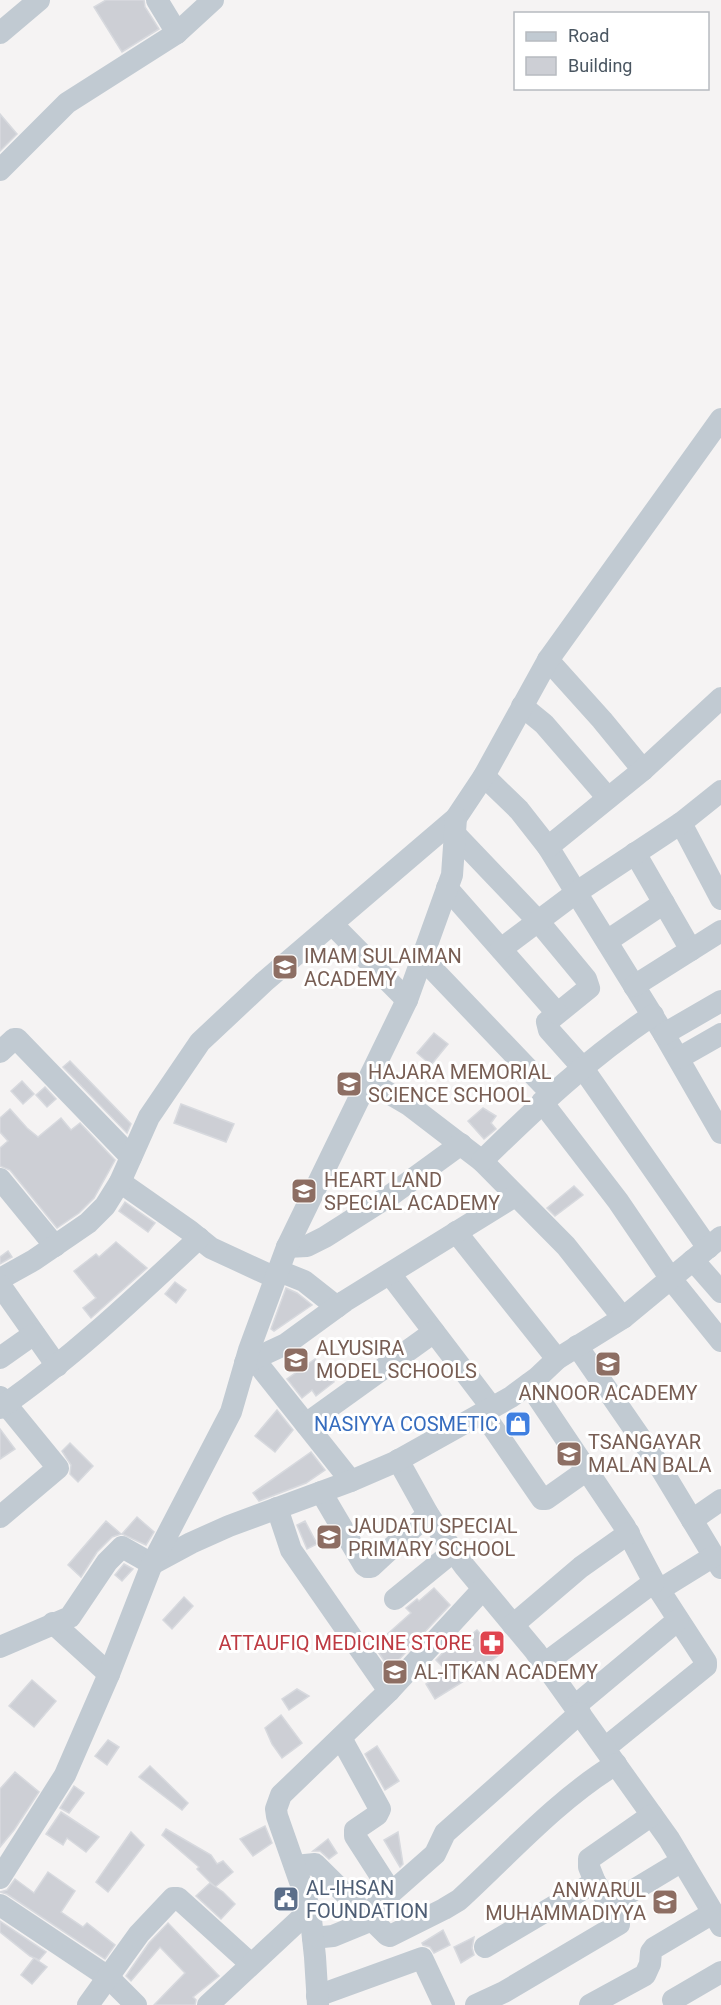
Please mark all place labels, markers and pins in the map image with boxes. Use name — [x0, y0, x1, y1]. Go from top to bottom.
place label: IMAM SULAIMAN ACADEMY — [304, 944, 462, 991]
school or university icon: IMAM SULAIMAN ACADEMY — [270, 952, 300, 982]
place label: HAJARA MEMORIAL SCIENCE SCHOOL — [368, 1060, 552, 1107]
school or university icon: HAJARA MEMORIAL SCIENCE SCHOOL — [334, 1069, 364, 1099]
place label: HEART LAND SPECIAL ACADEMY — [324, 1168, 500, 1215]
school or university icon: HEART LAND SPECIAL ACADEMY — [289, 1176, 319, 1206]
place label: ALYUSIRA MODEL SCHOOLS — [316, 1336, 477, 1383]
school or university icon: ALYUSIRA MODEL SCHOOLS — [281, 1345, 311, 1375]
school or university icon: ANNOOR ACADEMY — [593, 1349, 623, 1379]
place label: ANNOOR ACADEMY — [518, 1381, 698, 1405]
shop icon: NASIYYA COSMETIC — [503, 1409, 533, 1439]
place label: NASIYYA COSMETIC — [314, 1412, 498, 1436]
place label: TSANGAYAR MALAN BALA — [588, 1430, 711, 1477]
school or university icon: TSANGAYAR MALAN BALA — [554, 1439, 584, 1469]
place label: JAUDATU SPECIAL PRIMARY SCHOOL — [348, 1514, 518, 1561]
school or university icon: JAUDATU SPECIAL PRIMARY SCHOOL — [314, 1522, 344, 1552]
pharmacy icon: ATTAUFIQ MEDICINE STORE — [477, 1628, 507, 1658]
place label: ATTAUFIQ MEDICINE STORE — [218, 1631, 472, 1655]
school or university icon: AL-ITKAN ACADEMY — [380, 1657, 410, 1687]
place label: AL-ITKAN ACADEMY — [414, 1660, 598, 1684]
place label: AL-IHSAN FOUNDATION — [306, 1876, 428, 1923]
place label: ANWARUL MUHAMMADIYYA — [485, 1878, 646, 1925]
public building icon: AL-IHSAN FOUNDATION — [271, 1884, 301, 1914]
school or university icon: ANWARUL MUHAMMADIYYA — [650, 1887, 680, 1917]

